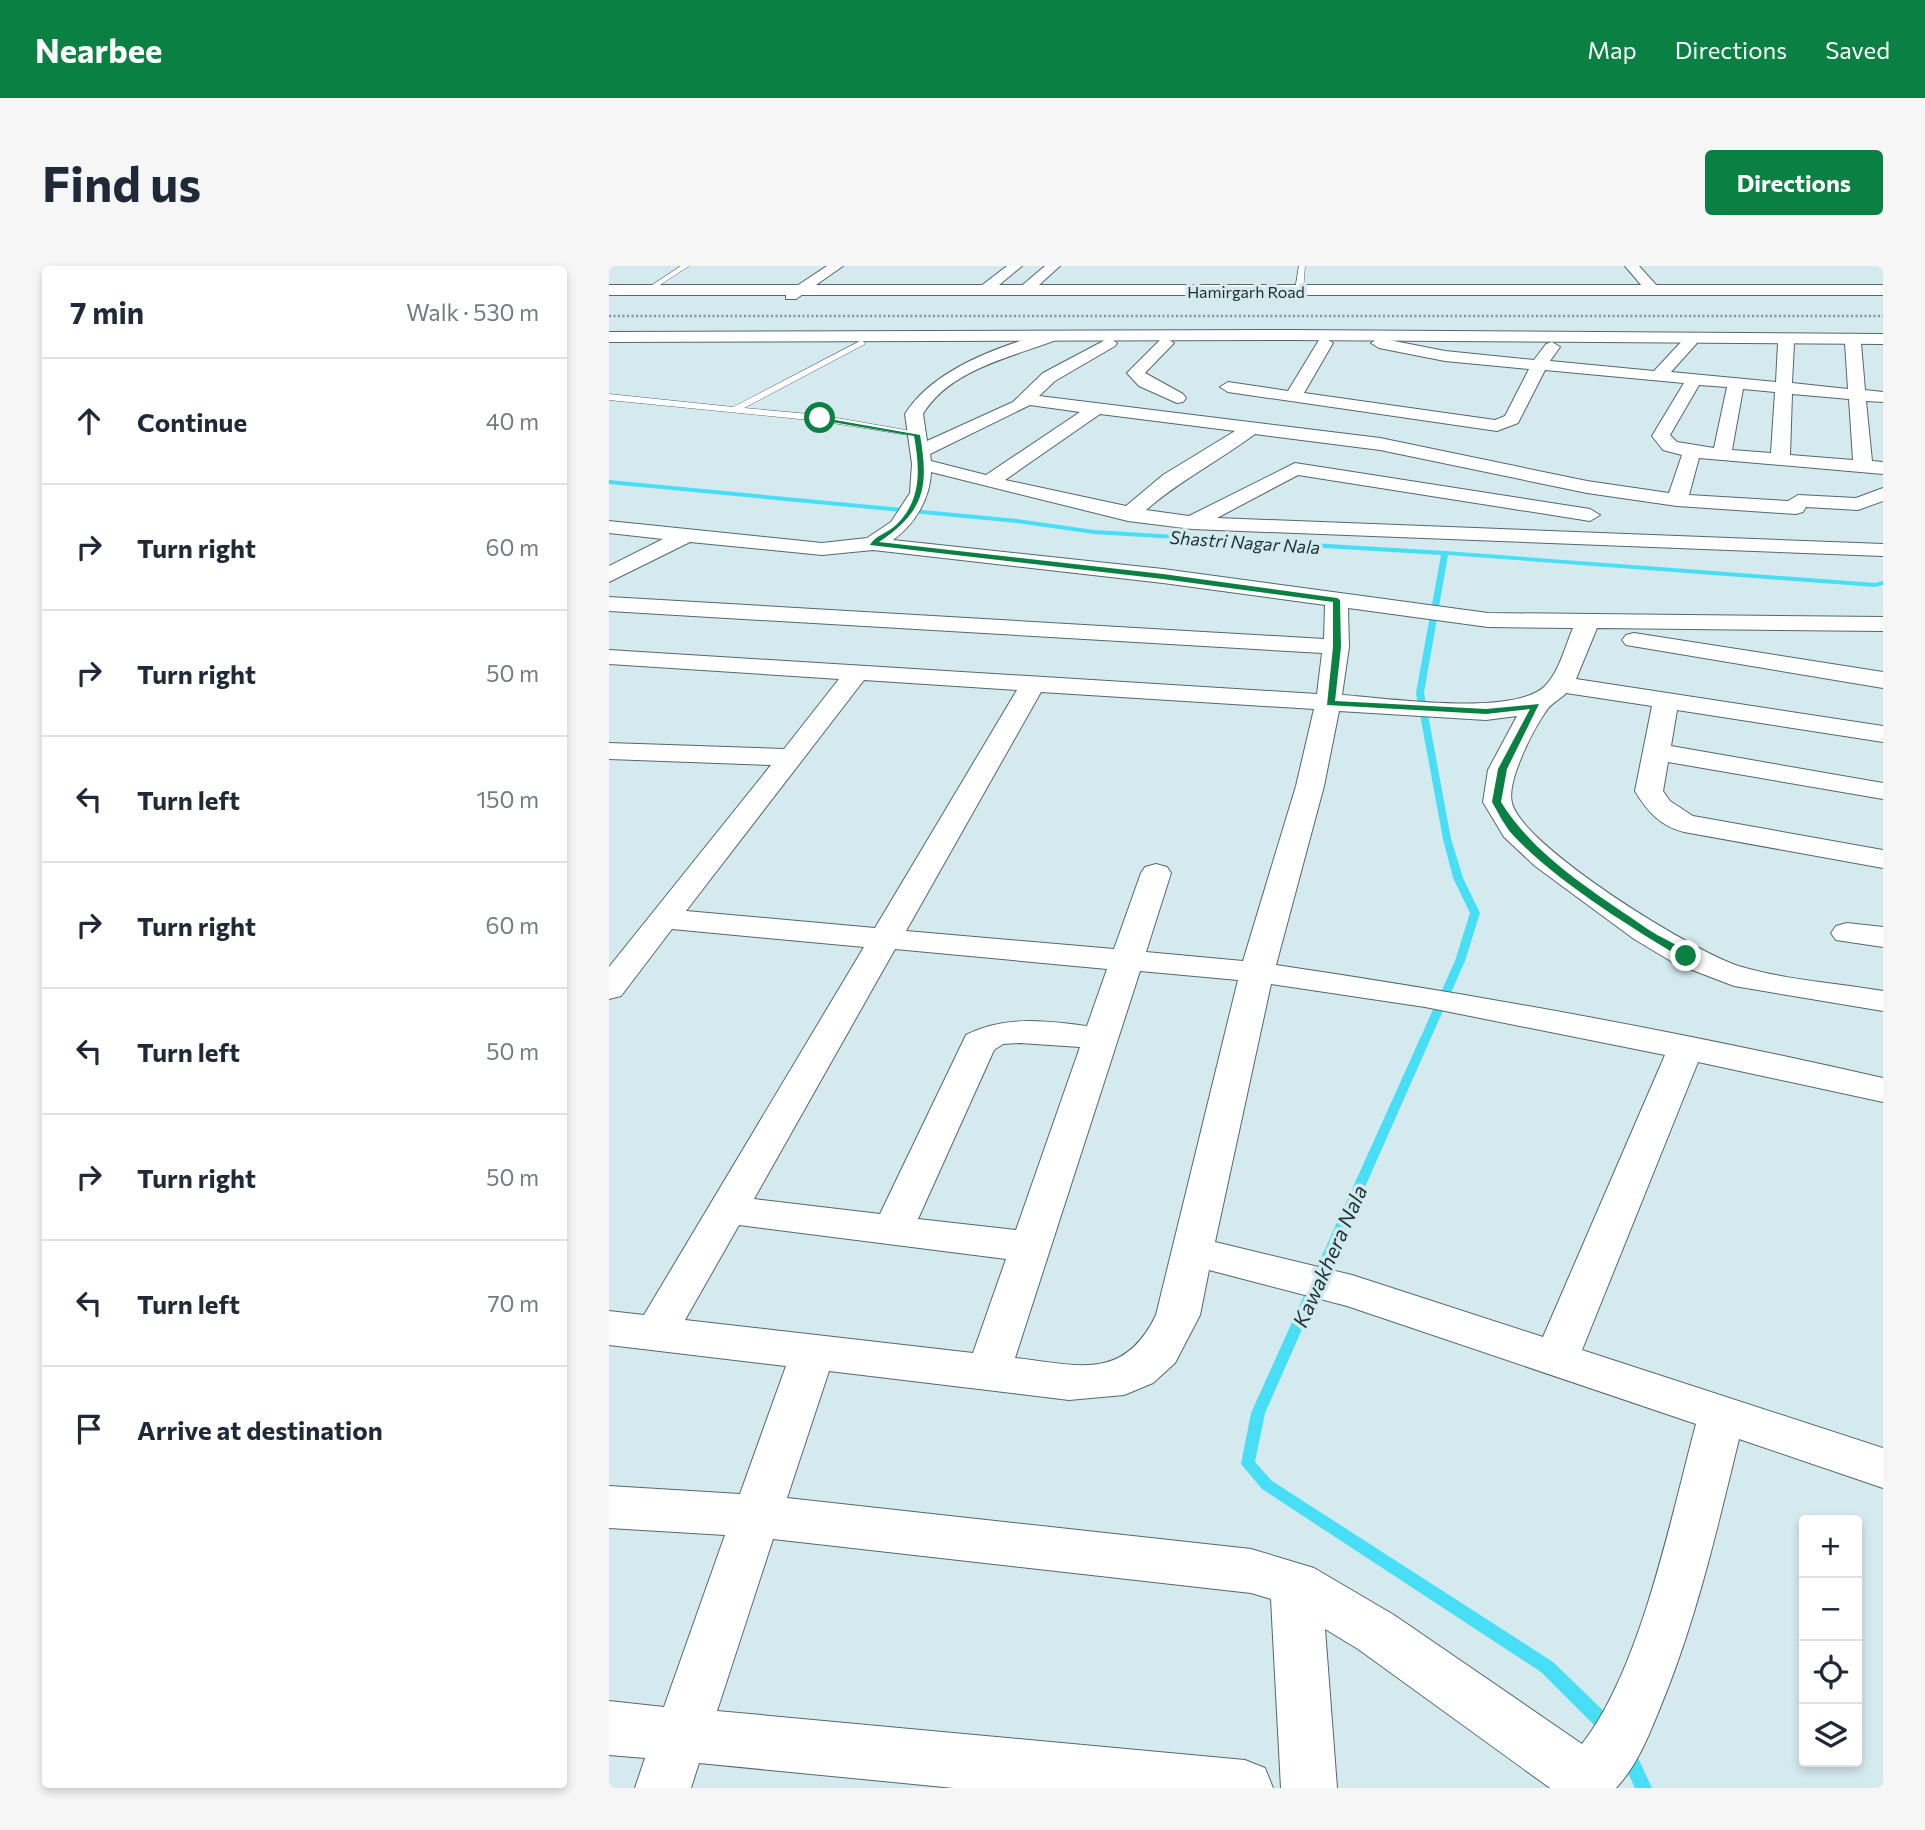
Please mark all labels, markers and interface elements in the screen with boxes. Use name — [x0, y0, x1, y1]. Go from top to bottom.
text: Nearbee — [35, 29, 162, 70]
text: Map — [1587, 35, 1637, 64]
text: Directions — [1675, 35, 1787, 64]
text: Saved — [1825, 35, 1890, 64]
button: Directions — [1705, 150, 1883, 215]
text: Find us — [42, 152, 201, 212]
street label: Hamirgarh Road — [1187, 282, 1305, 301]
text: 7 min — [70, 293, 144, 330]
text: Walk · 530 m — [406, 298, 539, 326]
icon: ahead — [70, 402, 108, 440]
route start — [804, 402, 835, 433]
text: Continue — [137, 406, 247, 437]
text: 40 m — [486, 407, 539, 435]
water label: Shastri Nagar Nala — [1169, 526, 1321, 558]
icon: right — [70, 528, 108, 566]
text: Turn right — [137, 532, 256, 563]
text: 60 m — [486, 533, 539, 561]
icon: right — [70, 654, 108, 692]
text: Turn right — [137, 658, 256, 689]
text: 50 m — [486, 659, 539, 687]
icon: left — [70, 780, 108, 818]
text: Turn left — [137, 784, 240, 815]
text: 150 m — [476, 785, 539, 813]
icon: right — [70, 906, 108, 944]
text: Turn right — [137, 910, 256, 941]
text: 60 m — [486, 911, 539, 939]
route end — [1670, 940, 1701, 971]
icon: left — [70, 1032, 108, 1070]
text: Turn left — [137, 1036, 240, 1067]
text: 50 m — [486, 1037, 539, 1065]
icon: right — [70, 1158, 108, 1196]
text: Turn right — [137, 1162, 256, 1193]
text: 50 m — [486, 1163, 539, 1191]
water label: Kawakhera Nala — [1286, 1181, 1372, 1331]
icon: left — [70, 1284, 108, 1322]
text: Turn left — [137, 1288, 240, 1319]
text: 70 m — [487, 1289, 539, 1317]
icon: arrive — [70, 1410, 108, 1448]
text: Arrive at destination — [137, 1414, 383, 1445]
map controls — [1799, 1515, 1862, 1767]
button: + — [1799, 1515, 1862, 1578]
button: − — [1799, 1578, 1862, 1641]
button: locate — [1799, 1641, 1862, 1704]
button: layers — [1799, 1704, 1862, 1767]

